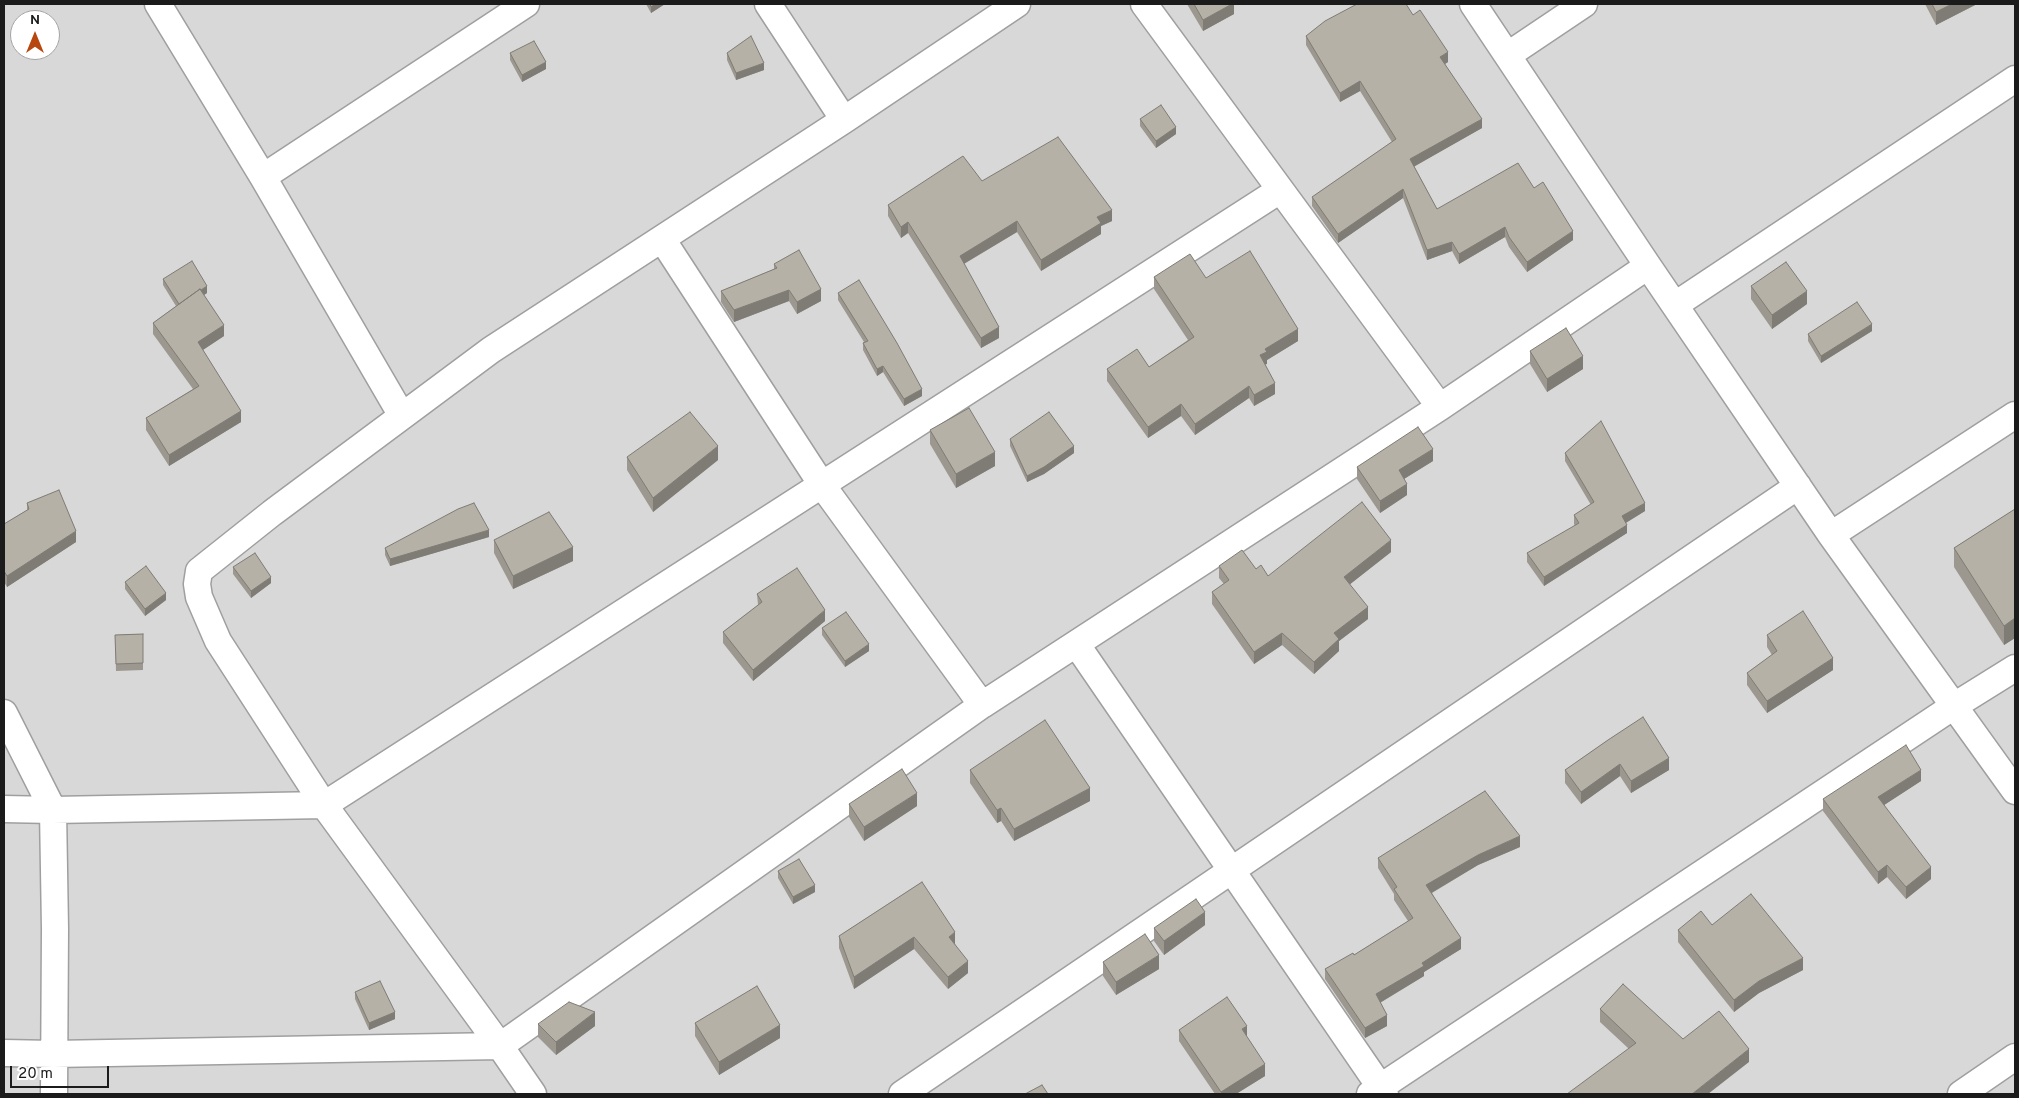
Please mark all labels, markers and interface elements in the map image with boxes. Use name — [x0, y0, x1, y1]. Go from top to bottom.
north arrow — [10, 10, 60, 60]
text: N — [30, 12, 40, 29]
scale bar — [12, 1056, 111, 1088]
text: 20 m — [18, 1065, 53, 1084]

